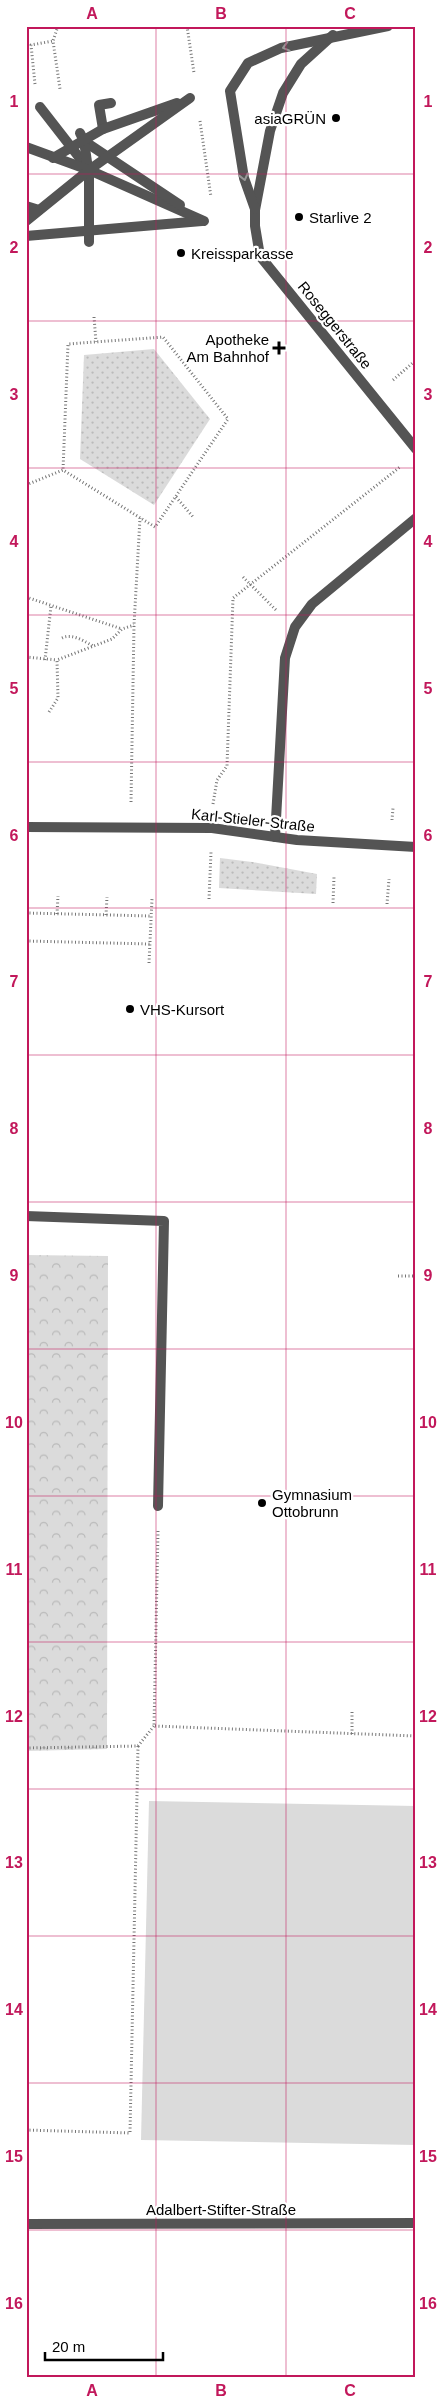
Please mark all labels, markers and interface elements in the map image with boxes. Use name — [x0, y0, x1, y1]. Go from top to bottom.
text: A — [86, 5, 98, 22]
text: B — [215, 5, 227, 22]
text: C — [344, 5, 356, 22]
one-way arrow — [282, 41, 291, 52]
text: 1 — [10, 93, 19, 110]
text: 1 — [424, 93, 433, 110]
place label: asiaGRÜN — [254, 110, 326, 127]
marker: asiaGRÜN — [330, 112, 342, 124]
one-way arrow — [238, 173, 249, 182]
place label: Starlive 2 — [309, 209, 372, 226]
marker: Starlive 2 — [293, 211, 305, 223]
text: 2 — [10, 239, 19, 256]
text: 2 — [424, 239, 433, 256]
place label: Kreissparkasse — [191, 245, 294, 262]
marker: Kreissparkasse — [175, 247, 187, 259]
street label: Roseggerstraße — [295, 278, 375, 372]
place label: Apotheke Am Bahnhof — [186, 331, 270, 365]
marker: Apotheke Am Bahnhof — [273, 342, 285, 354]
text: 3 — [10, 386, 19, 403]
text: 3 — [424, 386, 433, 403]
text: 4 — [10, 533, 19, 550]
text: 4 — [424, 533, 433, 550]
text: 5 — [10, 680, 19, 697]
text: 5 — [424, 680, 433, 697]
street label: Karl-Stieler-Straße — [190, 805, 316, 835]
text: 6 — [10, 827, 19, 844]
text: 6 — [424, 827, 433, 844]
text: 7 — [10, 973, 19, 990]
text: 7 — [424, 973, 433, 990]
place label: VHS-Kursort — [140, 1001, 225, 1018]
marker: VHS-Kursort — [124, 1003, 136, 1015]
text: 8 — [10, 1120, 19, 1137]
text: 8 — [424, 1120, 433, 1137]
text: 9 — [10, 1267, 19, 1284]
text: 9 — [424, 1267, 433, 1284]
text: 10 — [5, 1414, 23, 1431]
text: 10 — [419, 1414, 437, 1431]
place label: Gymnasium Ottobrunn — [272, 1486, 352, 1520]
marker: Gymnasium Ottobrunn — [256, 1497, 268, 1509]
text: 11 — [6, 1561, 23, 1578]
text: 11 — [420, 1561, 437, 1578]
text: 12 — [5, 1708, 23, 1725]
text: 12 — [419, 1708, 437, 1725]
text: 13 — [5, 1854, 23, 1871]
text: 13 — [419, 1854, 437, 1871]
text: 14 — [5, 2001, 23, 2018]
text: 14 — [419, 2001, 437, 2018]
text: 15 — [5, 2148, 23, 2165]
text: 15 — [419, 2148, 437, 2165]
street label: Adalbert-Stifter-Straße — [146, 2201, 296, 2218]
text: 16 — [5, 2295, 23, 2312]
text: 16 — [419, 2295, 437, 2312]
scale bar — [45, 2329, 162, 2361]
text: 20 m — [52, 2338, 85, 2355]
text: A — [86, 2382, 98, 2399]
text: B — [215, 2382, 227, 2399]
text: C — [344, 2382, 356, 2399]

